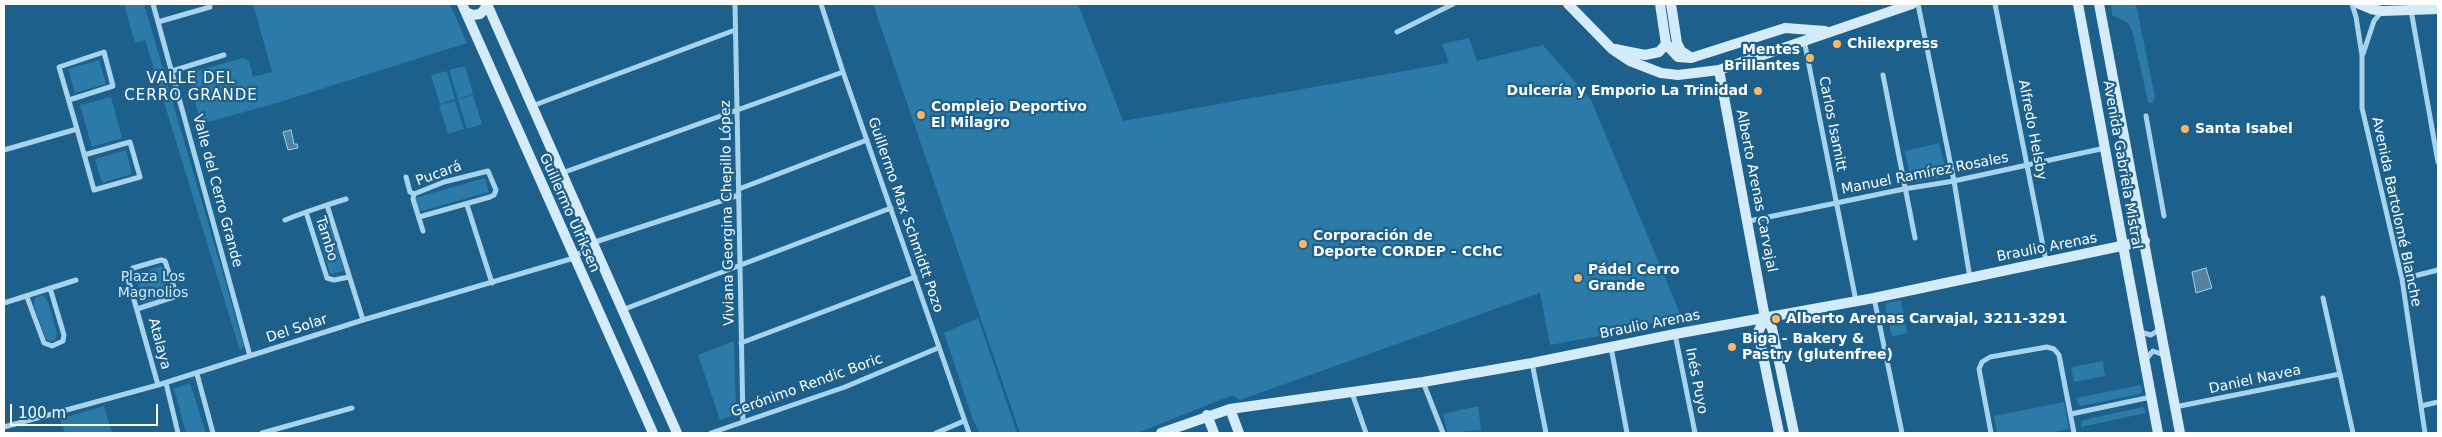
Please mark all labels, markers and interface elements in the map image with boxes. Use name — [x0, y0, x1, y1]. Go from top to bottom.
place label: Chilexpress — [1847, 36, 1938, 52]
marker: Chilexpress — [1831, 38, 1843, 50]
place label: Mentes Brillantes — [1724, 42, 1800, 74]
marker: Mentes Brillantes — [1804, 52, 1816, 64]
district label: VALLE DEL CERRO GRANDE — [123, 70, 259, 105]
street label: Carlos Isamitt — [1815, 75, 1849, 173]
street label: Alfredo Helsby — [2014, 78, 2050, 182]
street label: Avenida Gabriela Mistral — [2099, 79, 2145, 251]
place label: Dulcería y Emporio La Trinidad — [1507, 83, 1748, 99]
marker: Dulcería y Emporio La Trinidad — [1752, 85, 1764, 97]
place label: Complejo Deportivo El Milagro — [931, 99, 1087, 132]
street label: Viviana Georgina Chepillo López — [718, 100, 738, 326]
street label: Alberto Arenas Carvajal — [1732, 108, 1780, 274]
marker: Complejo Deportivo El Milagro — [915, 109, 927, 121]
street label: Valle del Cerro Grande — [188, 113, 246, 269]
street label: Guillermo Max Schmidtt Pozo — [864, 115, 946, 315]
street label: Avenida Bartolomé Blanche — [2368, 116, 2424, 308]
place label: Santa Isabel — [2195, 121, 2293, 137]
marker: Santa Isabel — [2179, 123, 2191, 135]
street label: Manuel Ramírez Rosales — [1840, 150, 2010, 198]
street label: Guillermo Ulriksen — [535, 151, 603, 275]
street label: Pucará — [414, 158, 464, 190]
street label: Tambo — [311, 215, 341, 263]
place label: Corporación de Deporte CORDEP - CChC — [1313, 228, 1502, 260]
street label: Braulio Arenas — [1995, 230, 2099, 266]
marker: Corporación de Deporte CORDEP - CChC — [1297, 238, 1309, 250]
place label: Pádel Cerro Grande — [1588, 262, 1680, 294]
park label: Plaza Los Magnolios — [118, 269, 188, 302]
marker: Pádel Cerro Grande — [1572, 272, 1584, 284]
street label: Braulio Arenas — [1598, 307, 1702, 343]
street label: Del Solar — [264, 311, 330, 347]
place label: Alberto Arenas Carvajal, 3211-3291 — [1786, 311, 2067, 327]
marker: Alberto Arenas Carvajal, 3211-3291 — [1770, 313, 1782, 325]
street label: Atalaya — [144, 316, 174, 372]
place label: Biga - Bakery & Pastry (glutenfree) — [1742, 331, 1893, 364]
marker: Biga - Bakery & Pastry (glutenfree) — [1726, 341, 1738, 353]
street label: Inés Puyo — [1681, 346, 1711, 416]
street label: Gerónimo Rendic Boric — [729, 351, 885, 421]
street label: Daniel Navea — [2207, 362, 2303, 398]
scale bar — [12, 394, 160, 426]
text: 100 m — [18, 404, 66, 422]

